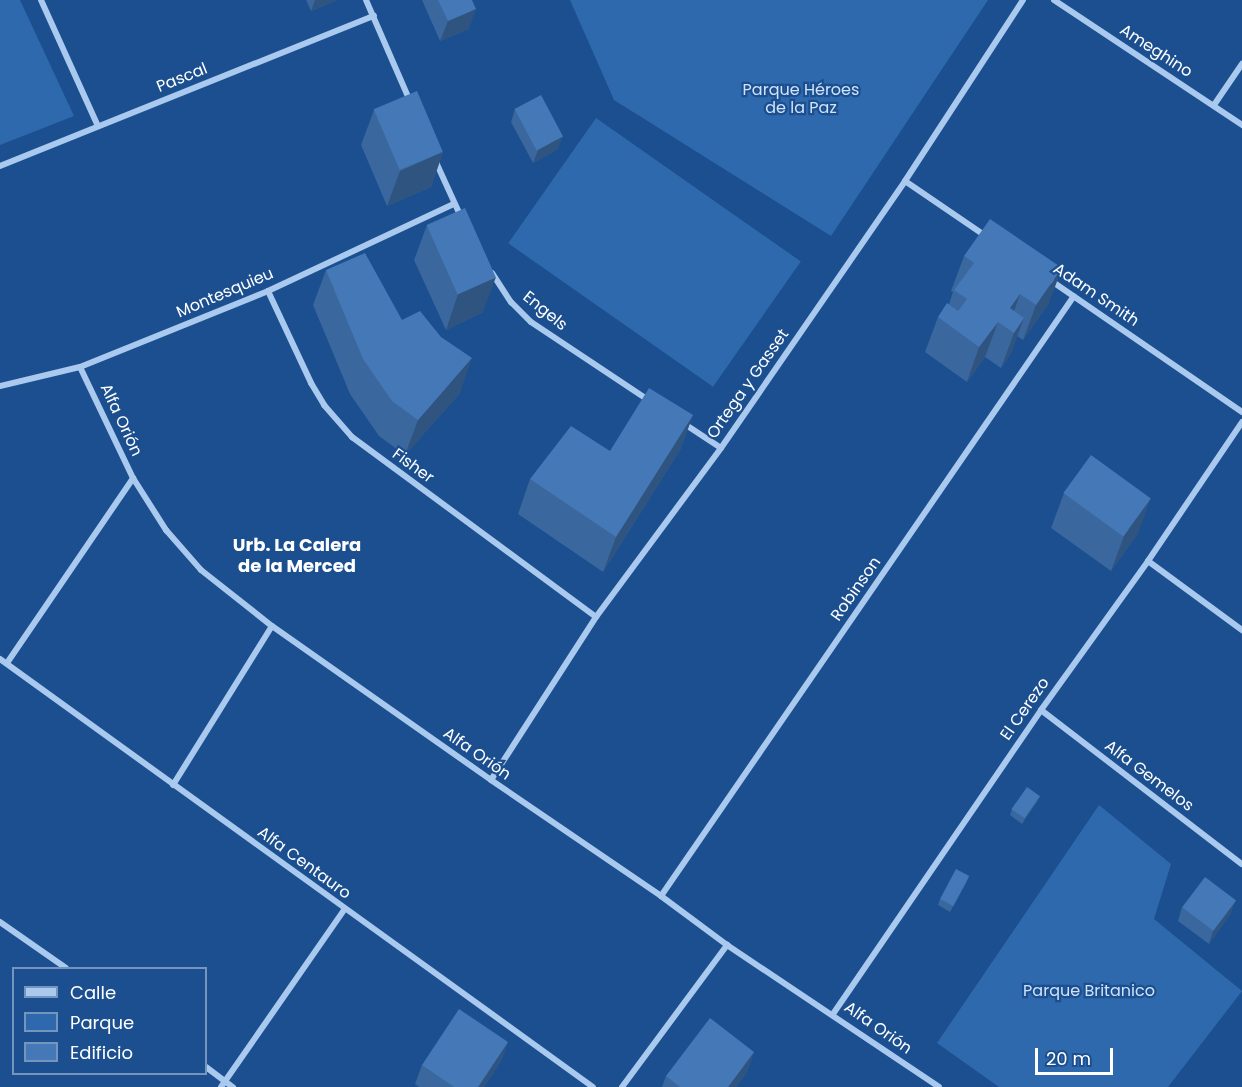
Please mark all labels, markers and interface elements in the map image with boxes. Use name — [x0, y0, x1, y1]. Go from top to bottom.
street label: Ameghino — [1116, 20, 1196, 82]
street label: Pascal — [154, 59, 210, 97]
park label: Parque Héroes de la Paz — [743, 80, 859, 118]
street label: Adam Smith — [1050, 259, 1142, 331]
street label: Montesquieu — [174, 264, 276, 322]
street label: Engels — [519, 287, 571, 335]
street label: Ortega y Gasset — [703, 326, 793, 442]
street label: Alfa Orión — [96, 381, 146, 459]
street label: Fisher — [389, 445, 437, 487]
district label: Urb. La Calera de la Merced — [233, 535, 361, 578]
street label: Robinson — [827, 553, 885, 625]
street label: El Cerezo — [996, 674, 1054, 744]
street label: Alfa Orión — [440, 724, 514, 784]
street label: Alfa Gemelos — [1101, 736, 1197, 816]
street label: Alfa Centauro — [254, 823, 354, 903]
legend — [12, 967, 207, 1075]
text: Calle — [70, 980, 116, 1005]
park label: Parque Britanico — [1023, 981, 1155, 1001]
street label: Alfa Orión — [841, 998, 915, 1058]
text: Parque — [70, 1010, 134, 1035]
scale bar — [1038, 1036, 1116, 1074]
text: Edificio — [70, 1040, 133, 1065]
text: 20 m — [1046, 1046, 1091, 1071]

